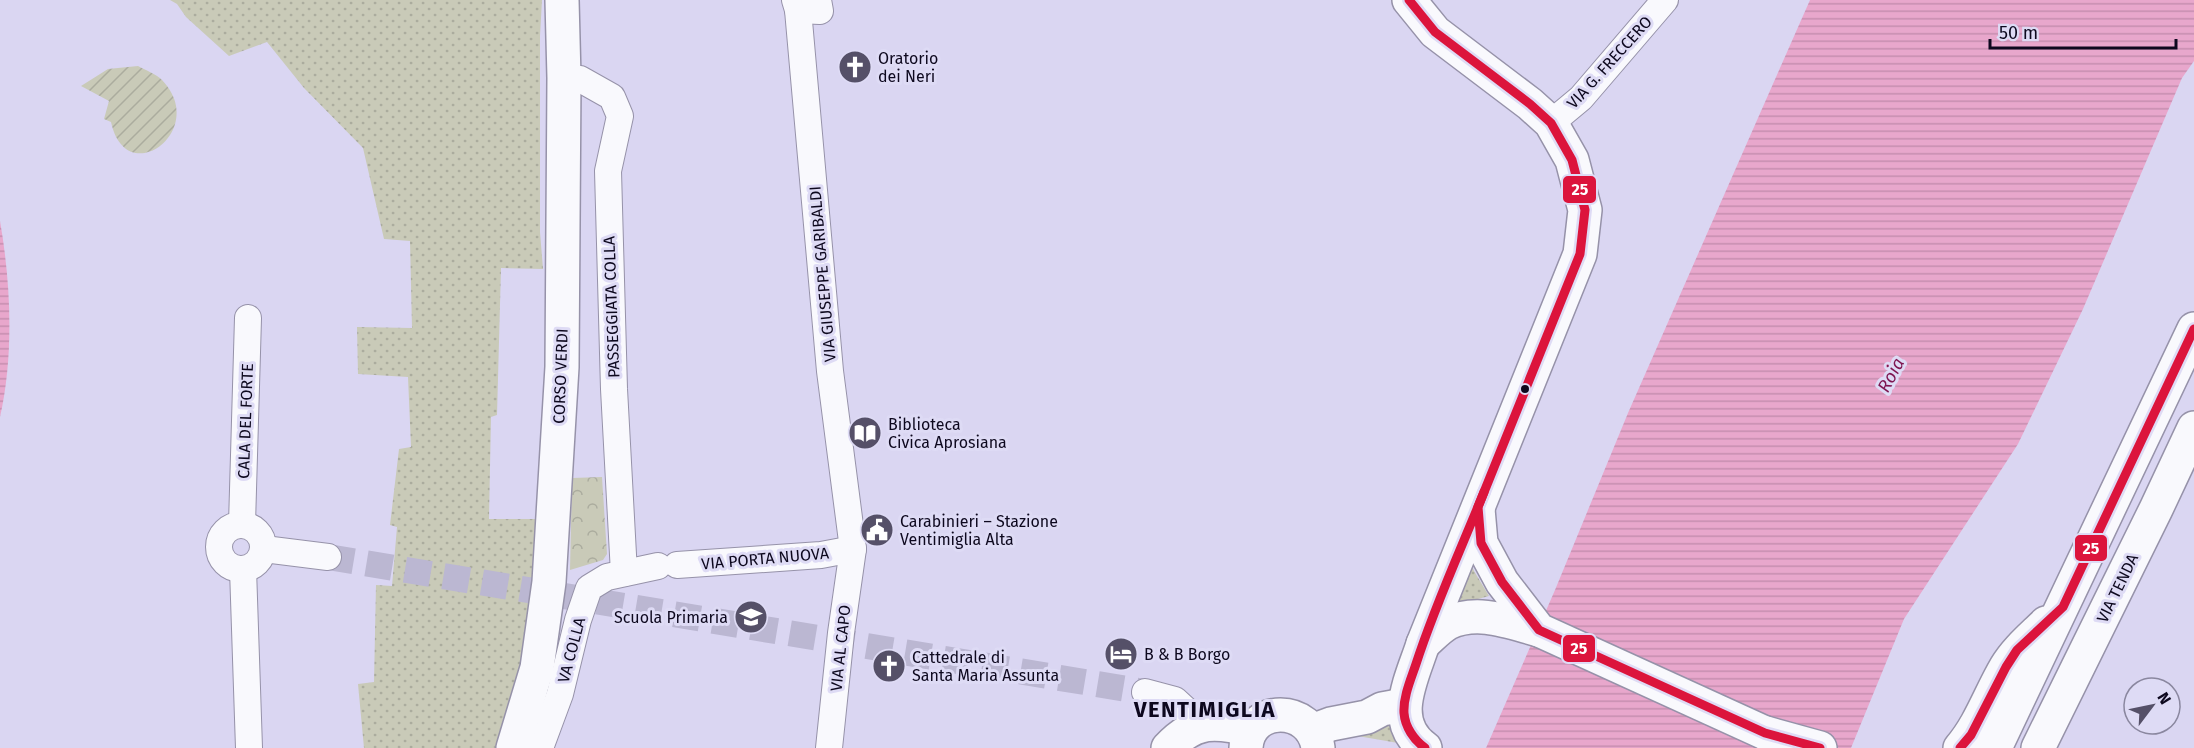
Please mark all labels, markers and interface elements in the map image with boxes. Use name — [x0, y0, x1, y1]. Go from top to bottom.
street label: VIA G. FRECCERO — [1563, 12, 1656, 112]
scale bar — [1990, 12, 2176, 50]
text: 50 m — [1999, 22, 2038, 44]
church icon: Oratorio dei Neri — [837, 49, 873, 85]
place label: Oratorio dei Neri — [878, 49, 938, 86]
line badge: 25 — [1562, 175, 1597, 204]
text: 25 — [1572, 180, 1589, 199]
street label: VIA GIUSEPPE GARIBALDI — [805, 185, 840, 363]
street label: PASSEGGIATA COLLA — [599, 235, 623, 378]
street label: CORSO VERDI — [549, 328, 572, 424]
water label: Roia — [1873, 354, 1909, 396]
street label: CALA DEL FORTE — [234, 363, 257, 479]
unlabelled marker — [1519, 383, 1531, 395]
library icon: Biblioteca Civica Aprosiana — [847, 415, 883, 451]
place label: Biblioteca Civica Aprosiana — [888, 415, 1007, 452]
public building icon: Carabinieri – Stazione Ventimiglia Alta — [859, 512, 895, 548]
place label: Carabinieri – Stazione Ventimiglia Alta — [900, 512, 1058, 549]
line badge: 25 — [2074, 534, 2108, 562]
text: 25 — [2083, 539, 2100, 558]
street label: VIA PORTA NUOVA — [700, 543, 830, 574]
street label: VIA TENDA — [2093, 550, 2143, 626]
school or university icon: Scuola Primaria — [733, 599, 769, 635]
street label: VIA AL CAPO — [827, 604, 854, 692]
place label: Scuola Primaria — [614, 608, 728, 627]
street label: VA COLLA — [554, 615, 590, 685]
line badge: 25 — [1562, 634, 1596, 663]
hotel icon: B & B Borgo — [1103, 636, 1139, 672]
text: 25 — [1571, 639, 1588, 658]
place label: B & B Borgo — [1144, 645, 1230, 664]
church icon: Cattedrale di Santa Maria Assunta — [871, 648, 907, 684]
place label: Cattedrale di Santa Maria Assunta — [912, 648, 1059, 685]
north arrow — [2122, 676, 2182, 736]
text: N — [2153, 689, 2175, 708]
district label: VENTIMIGLIA — [1133, 696, 1276, 723]

